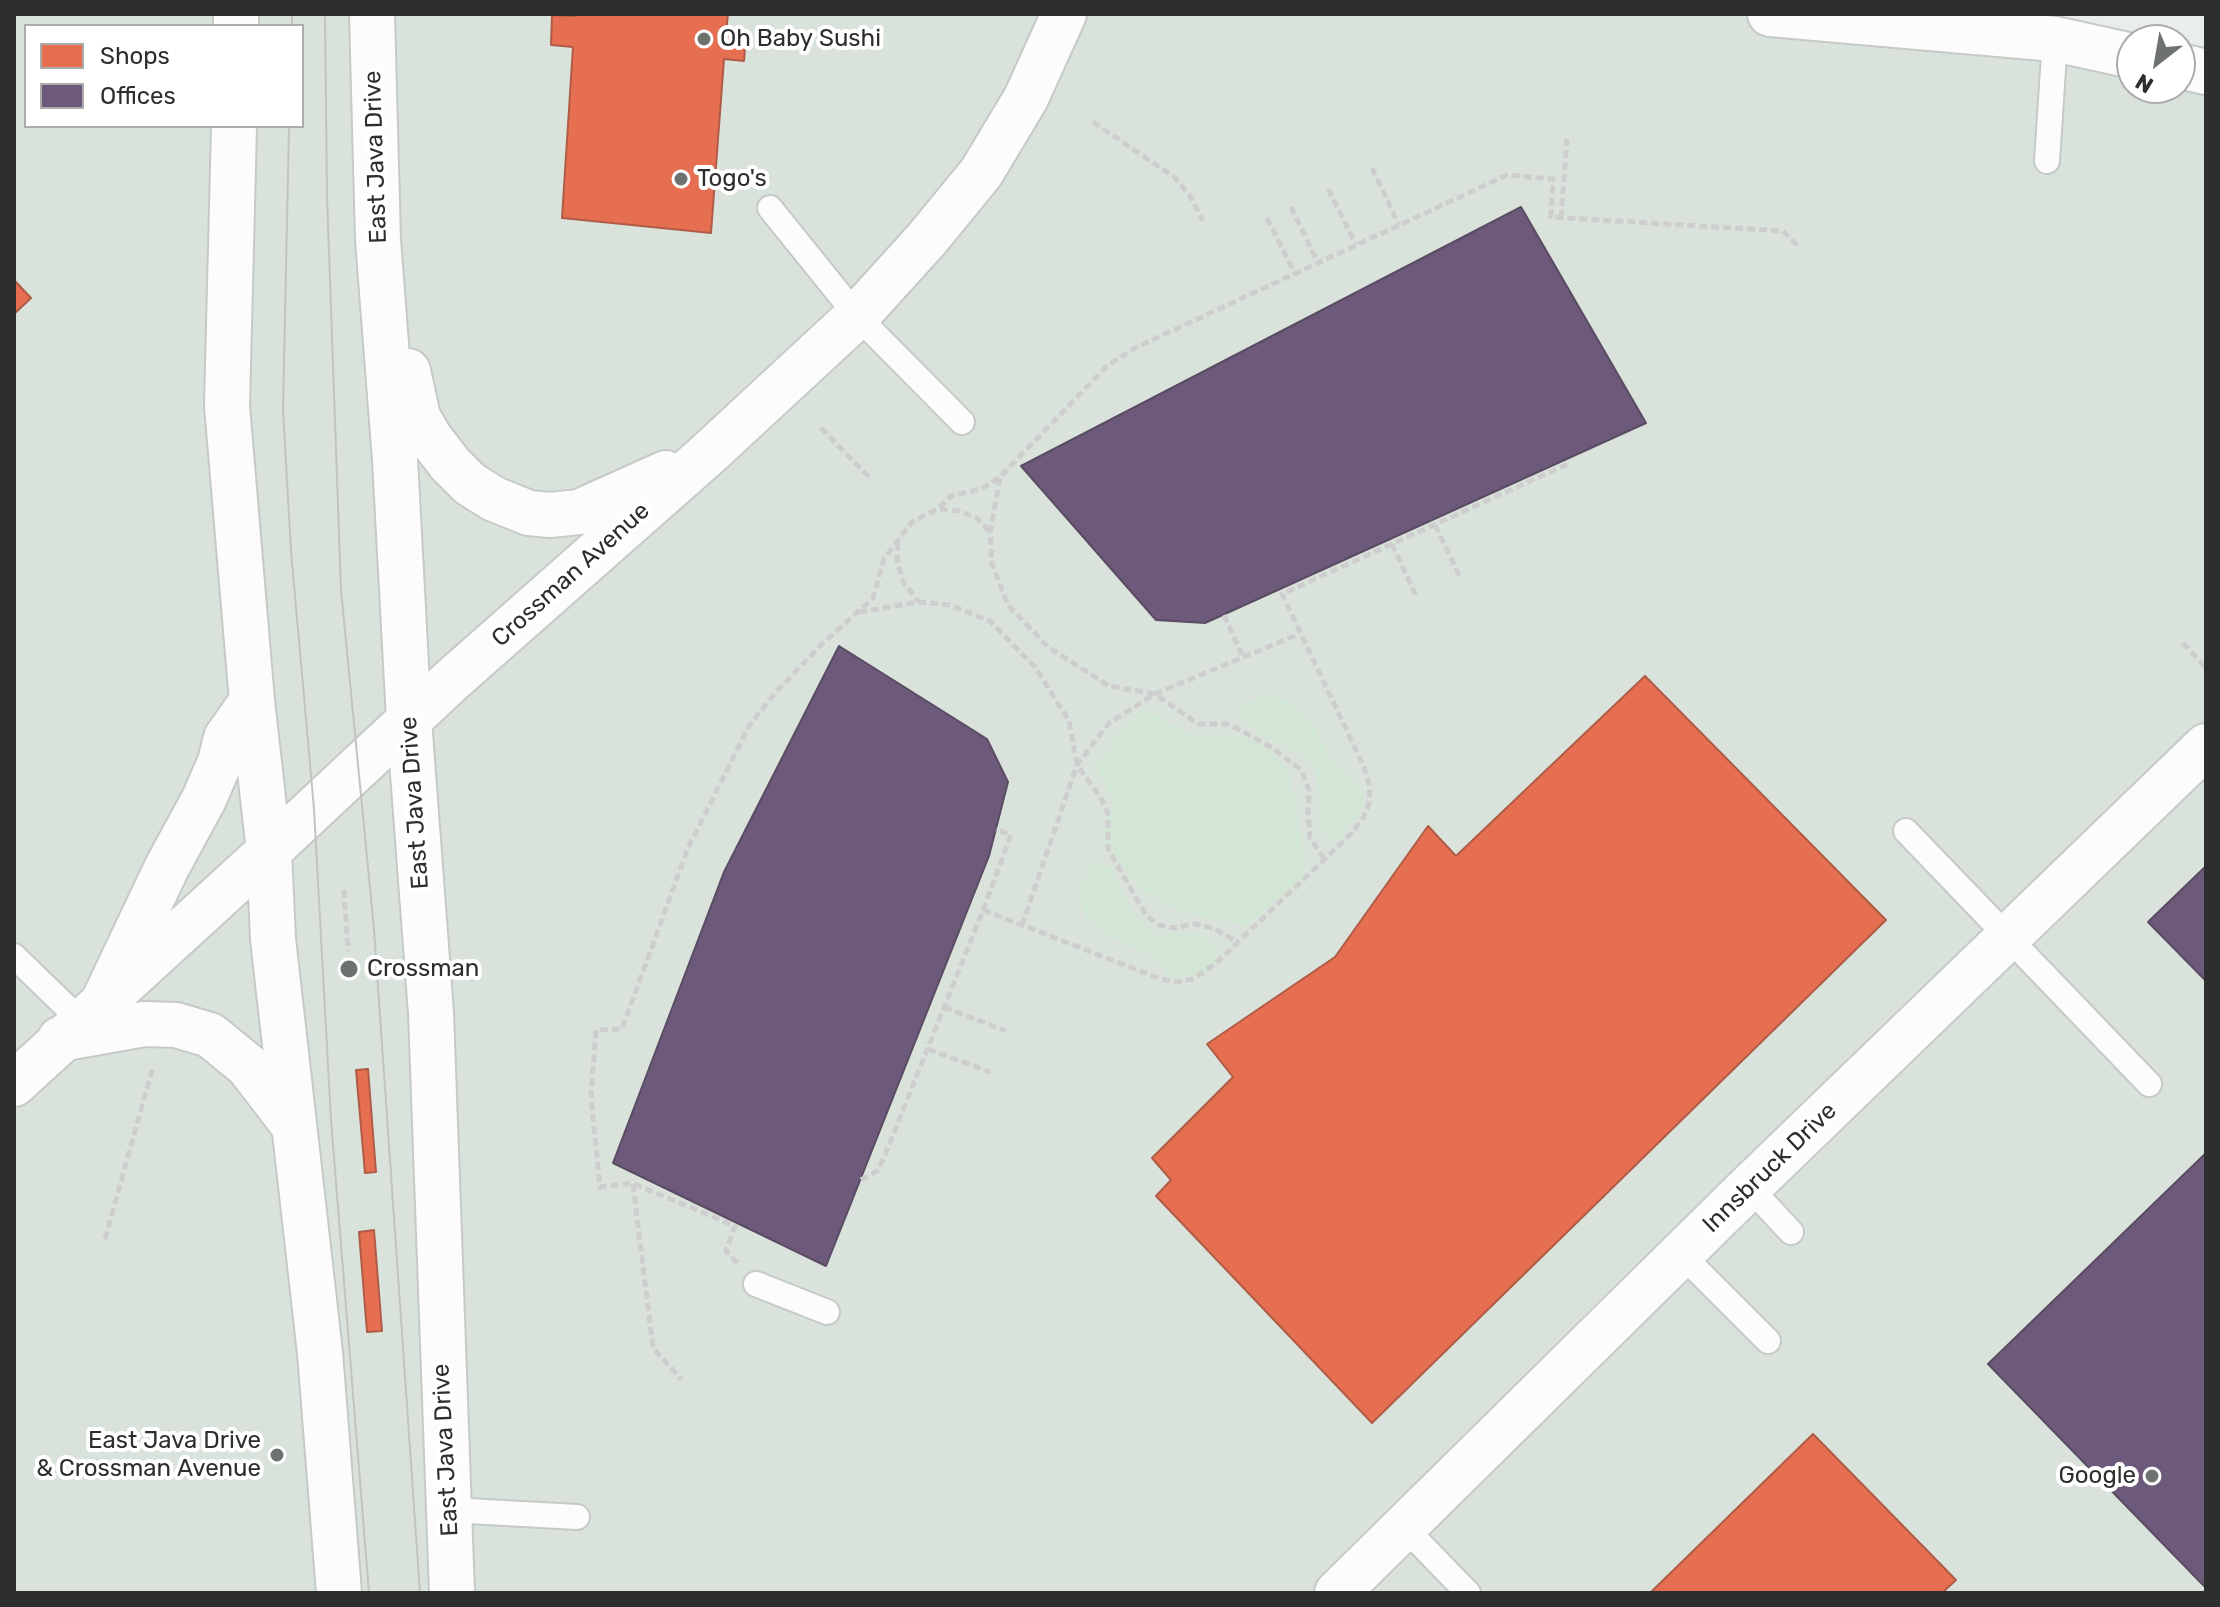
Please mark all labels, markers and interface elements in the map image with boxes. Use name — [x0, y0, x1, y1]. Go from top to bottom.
legend — [24, 24, 304, 128]
north arrow — [2116, 24, 2196, 104]
place label: Oh Baby Sushi — [720, 25, 881, 53]
marker: Oh Baby Sushi — [695, 30, 713, 48]
text: Shops — [100, 42, 170, 70]
text: N — [2131, 68, 2158, 99]
street label: East Java Drive — [359, 70, 393, 244]
text: Offices — [100, 82, 176, 110]
place label: Togo's — [697, 165, 767, 193]
marker: Togo's — [672, 170, 690, 188]
street label: Crossman Avenue — [486, 497, 656, 653]
street label: East Java Drive — [395, 716, 435, 890]
place label: Crossman — [367, 955, 479, 983]
marker: Crossman — [338, 958, 360, 980]
street label: Innsbruck Drive — [1697, 1097, 1843, 1239]
street label: East Java Drive — [427, 1363, 465, 1537]
place label: East Java Drive & Crossman Avenue — [36, 1427, 261, 1483]
marker: East Java Drive & Crossman Avenue — [268, 1446, 286, 1464]
place label: Google — [2059, 1462, 2136, 1490]
marker: Google — [2143, 1467, 2161, 1485]

